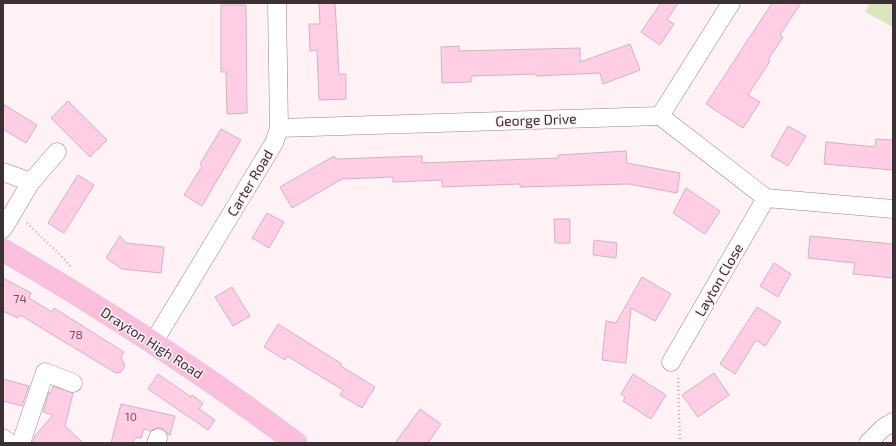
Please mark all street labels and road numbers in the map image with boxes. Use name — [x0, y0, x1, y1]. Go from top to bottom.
street label: George Drive — [495, 110, 577, 129]
street label: Carter Road — [223, 146, 276, 219]
street label: Layton Close — [691, 240, 746, 319]
street label: Drayton High Road — [98, 303, 207, 382]

